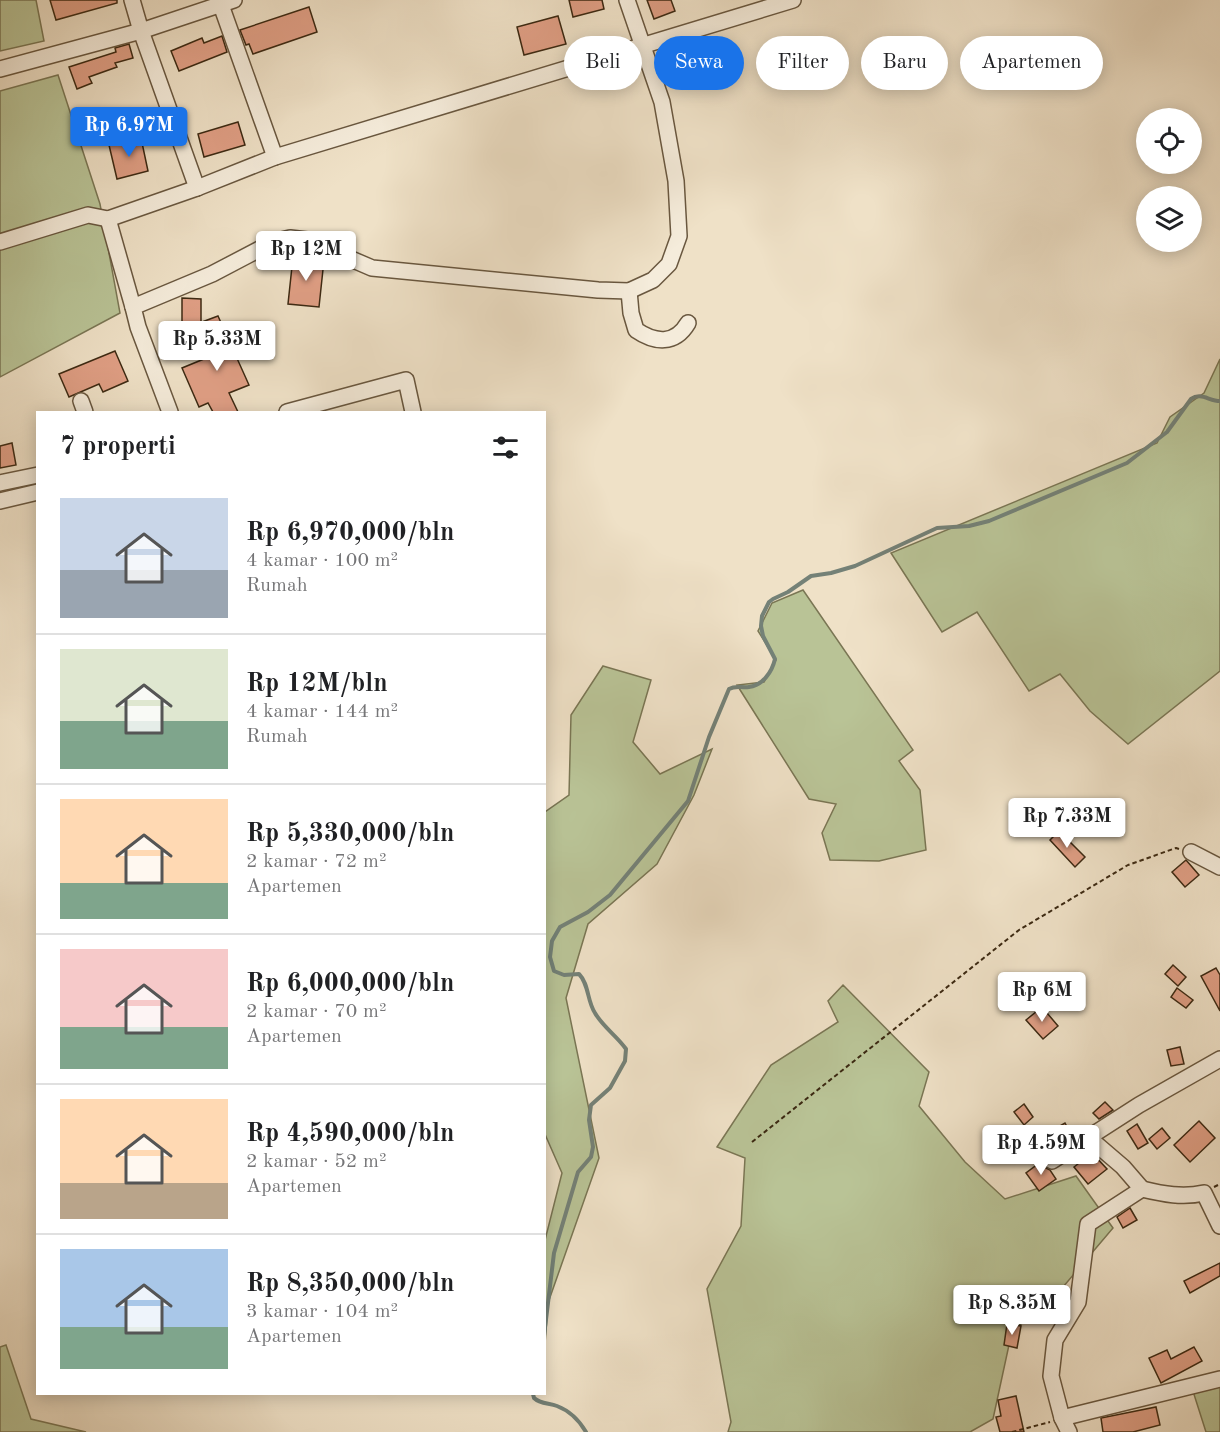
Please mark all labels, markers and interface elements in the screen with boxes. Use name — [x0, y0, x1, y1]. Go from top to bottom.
chip: Beli — [564, 36, 642, 90]
chip: Sewa — [654, 36, 744, 90]
chip: Filter — [756, 36, 849, 90]
chip: Baru — [861, 36, 948, 90]
chip: Apartemen — [960, 36, 1103, 90]
pin: Rp 6.97M — [67, 107, 191, 158]
map controls — [1136, 108, 1202, 252]
button: locate — [1136, 108, 1202, 174]
text: Rp 6.97M — [84, 116, 174, 136]
button: layers — [1136, 186, 1202, 252]
pin: Rp 12M — [257, 231, 355, 282]
text: Rp 12M — [270, 240, 342, 260]
pin: Rp 5.33M — [155, 321, 279, 372]
text: Rp 5.33M — [172, 330, 262, 350]
icon: filters — [489, 431, 522, 464]
text: 7 properti — [60, 434, 176, 460]
text: Rp 6,970,000/bln — [246, 520, 454, 546]
icon: home — [108, 522, 180, 594]
text: 4 kamar · 100 m² — [246, 551, 398, 571]
text: Rumah — [246, 576, 308, 596]
text: Rp 12M/bln — [246, 671, 388, 697]
icon: home — [108, 673, 180, 745]
text: 4 kamar · 144 m² — [246, 702, 398, 722]
text: Rumah — [246, 727, 308, 747]
pin: Rp 7.33M — [1005, 798, 1129, 849]
text: Rp 7.33M — [1022, 807, 1112, 827]
text: Rp 5,330,000/bln — [246, 821, 454, 847]
icon: home — [108, 823, 180, 895]
text: 2 kamar · 72 m² — [246, 852, 387, 872]
text: Apartemen — [246, 877, 342, 897]
text: Rp 6,000,000/bln — [246, 971, 454, 997]
pin: Rp 6M — [1000, 972, 1084, 1023]
icon: home — [108, 973, 180, 1045]
text: Rp 6M — [1012, 981, 1072, 1001]
text: 2 kamar · 70 m² — [246, 1002, 387, 1022]
text: Apartemen — [246, 1027, 342, 1047]
text: Rp 4,590,000/bln — [246, 1121, 454, 1147]
icon: home — [108, 1123, 180, 1195]
pin: Rp 4.59M — [979, 1125, 1103, 1176]
text: Rp 4.59M — [996, 1134, 1086, 1154]
text: 2 kamar · 52 m² — [246, 1152, 387, 1172]
text: Apartemen — [246, 1177, 342, 1197]
text: Rp 8,350,000/bln — [246, 1271, 454, 1297]
icon: home — [108, 1273, 180, 1345]
pin: Rp 8.35M — [950, 1285, 1074, 1336]
text: Rp 8.35M — [967, 1294, 1057, 1314]
text: 3 kamar · 104 m² — [246, 1302, 398, 1322]
text: Apartemen — [246, 1327, 342, 1347]

